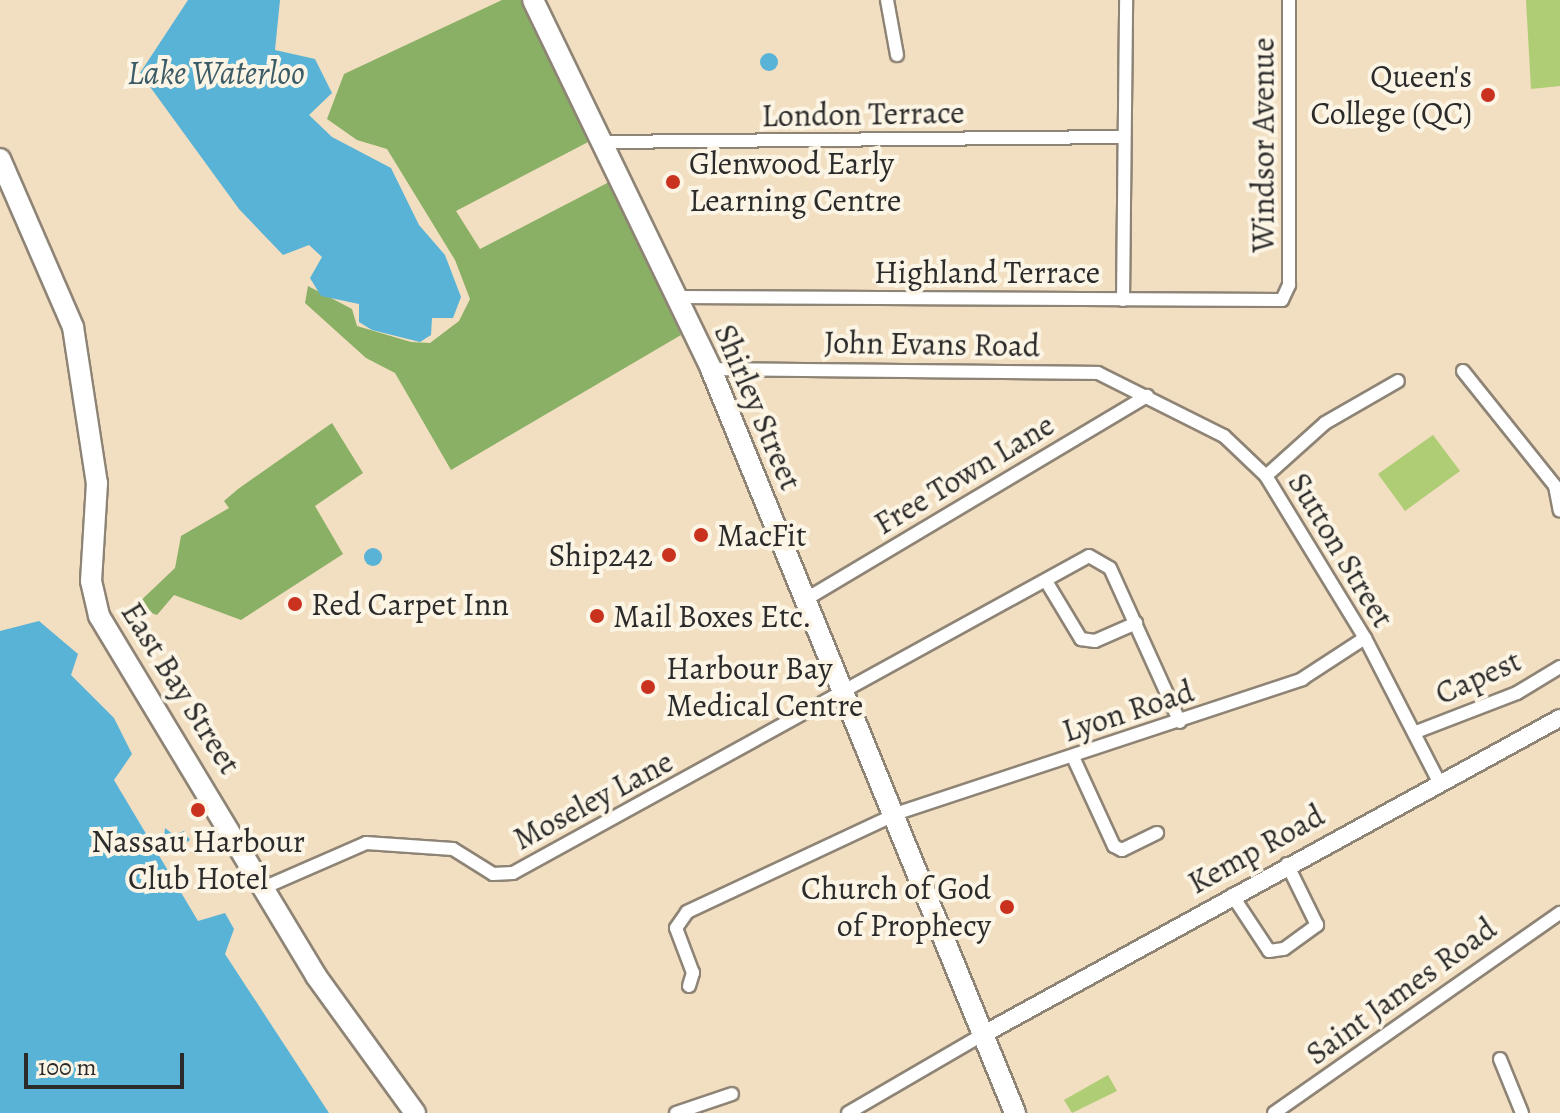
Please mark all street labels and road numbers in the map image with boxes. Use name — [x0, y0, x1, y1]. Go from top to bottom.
street label: Windsor Avenue — [1244, 38, 1282, 252]
street label: London Terrace — [761, 93, 965, 135]
street label: Highland Terrace — [874, 253, 1100, 291]
street label: Shirley Street — [706, 318, 810, 496]
street label: John Evans Road — [824, 323, 1040, 365]
street label: Free Town Lane — [867, 405, 1061, 543]
street label: Sutton Street — [1280, 466, 1402, 634]
street label: East Bay Street — [113, 595, 249, 781]
street label: Capest — [1429, 641, 1527, 713]
street label: Lyon Road — [1057, 672, 1199, 750]
street label: Moseley Lane — [507, 742, 679, 858]
street label: Kemp Road — [1181, 796, 1331, 902]
street label: Saint James Road — [1298, 909, 1504, 1073]

